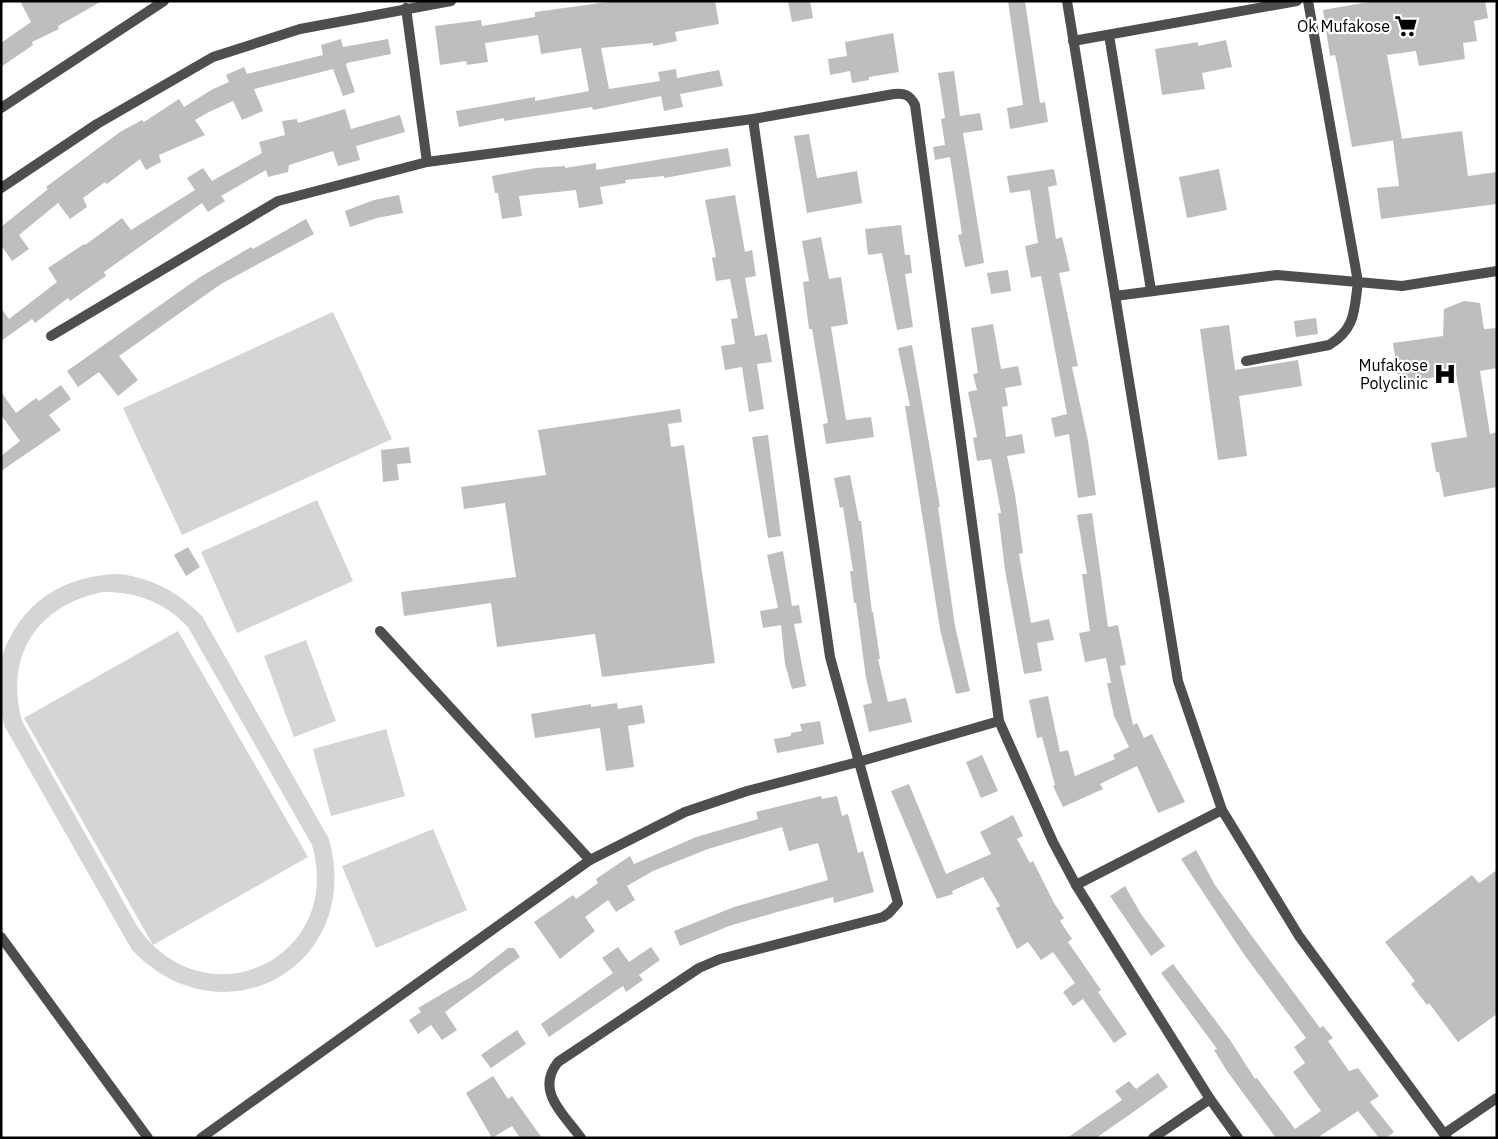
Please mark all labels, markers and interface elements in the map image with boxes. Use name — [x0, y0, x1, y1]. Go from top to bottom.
supermarket icon: Ok Mufakose — [1393, 13, 1419, 39]
place label: Ok Mufakose — [1297, 16, 1390, 36]
place label: Mufakose Polyclinic — [1358, 355, 1428, 393]
hospital icon: Mufakose Polyclinic — [1432, 361, 1458, 387]

